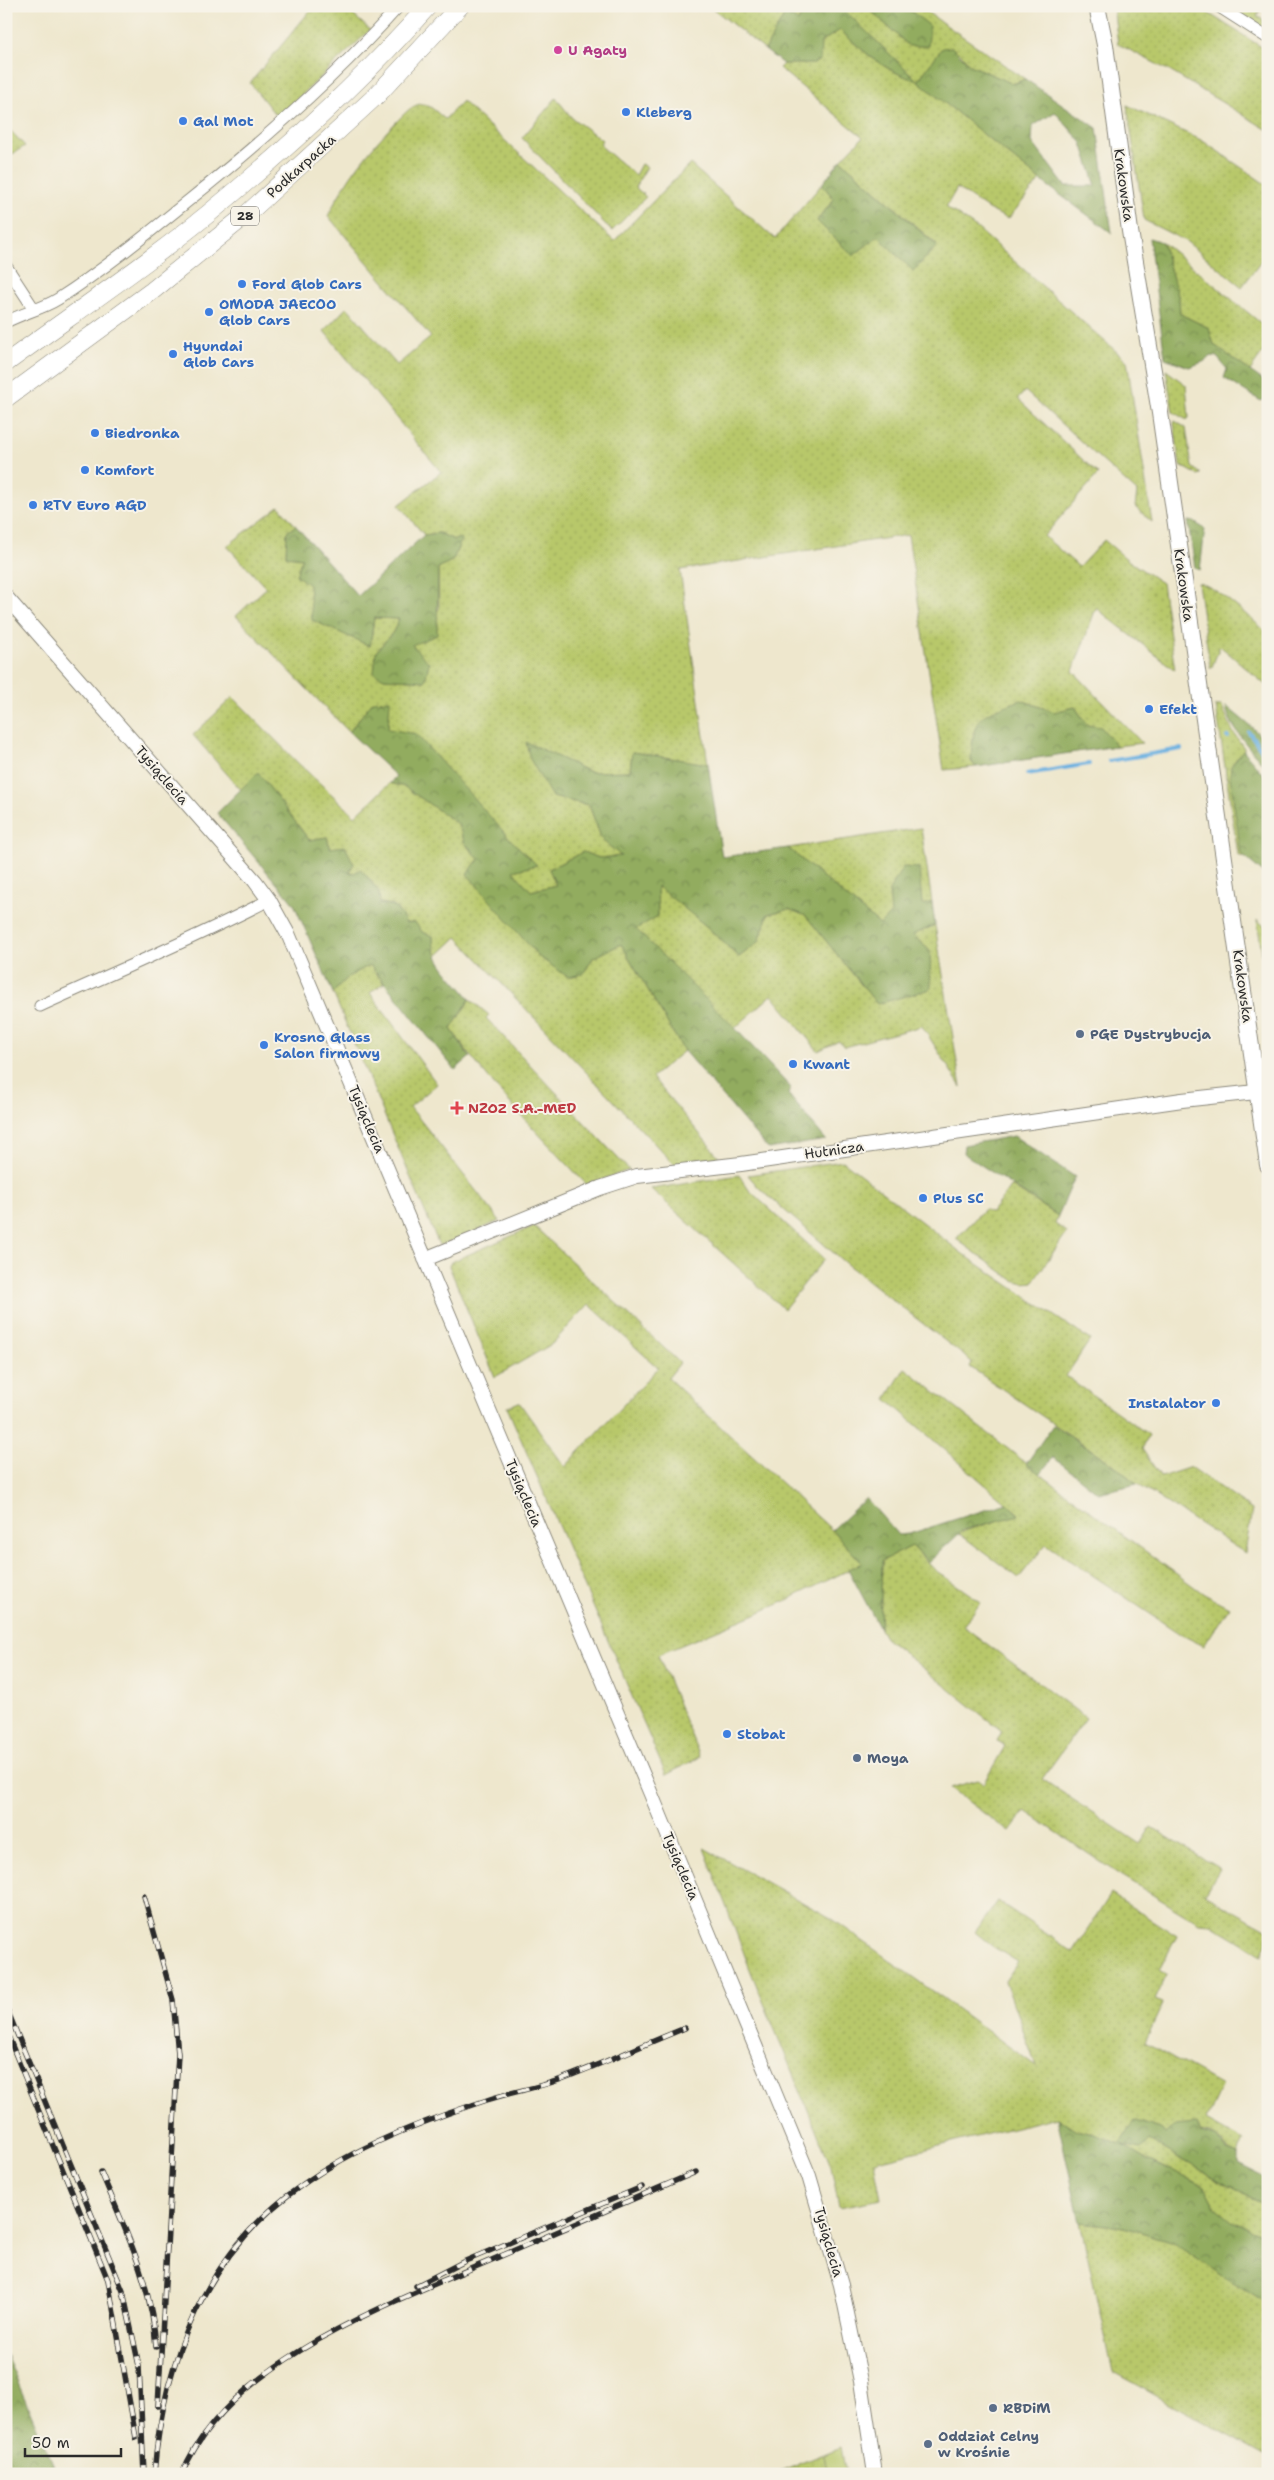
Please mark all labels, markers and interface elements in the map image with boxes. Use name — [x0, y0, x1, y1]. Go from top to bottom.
place label: U Agaty — [568, 41, 627, 59]
marker: U Agaty — [552, 44, 564, 56]
place label: Kleberg — [636, 103, 692, 121]
marker: Kleberg — [620, 106, 632, 118]
place label: Gal Mot — [193, 112, 254, 130]
marker: Gal Mot — [177, 115, 189, 127]
street label: Podkarpacka — [263, 130, 340, 202]
street label: Krakowska — [1110, 147, 1138, 223]
road number: 28 — [231, 207, 259, 226]
place label: Ford Glob Cars — [252, 275, 362, 293]
marker: Ford Glob Cars — [236, 278, 248, 290]
place label: OMODA JAECOO Glob Cars — [219, 295, 336, 329]
marker: OMODA JAECOO Glob Cars — [203, 306, 215, 318]
place label: Hyundai Glob Cars — [183, 337, 254, 371]
marker: Hyundai Glob Cars — [167, 348, 179, 360]
place label: Biedronka — [105, 424, 180, 442]
marker: Biedronka — [89, 427, 101, 439]
place label: Komfort — [95, 461, 154, 479]
marker: Komfort — [79, 464, 91, 476]
place label: RTV Euro AGD — [43, 496, 147, 514]
marker: RTV Euro AGD — [27, 499, 39, 511]
street label: Krakowska — [1170, 547, 1198, 623]
place label: Efekt — [1159, 700, 1197, 718]
marker: Efekt — [1143, 703, 1155, 715]
street label: Tysiąclecia — [132, 742, 193, 808]
street label: Krakowska — [1229, 948, 1257, 1024]
place label: PGE Dystrybucja — [1090, 1025, 1211, 1043]
place label: Krosno Glass Salon firmowy — [274, 1028, 380, 1062]
marker: PGE Dystrybucja — [1074, 1028, 1086, 1040]
marker: Krosno Glass Salon firmowy — [258, 1039, 270, 1051]
place label: Kwant — [803, 1055, 850, 1073]
marker: Kwant — [787, 1058, 799, 1070]
street label: Tysiąclecia — [345, 1082, 389, 1156]
place label: NZOZ S.A.-MED — [468, 1099, 577, 1117]
marker: NZOZ S.A.-MED — [450, 1101, 464, 1115]
street label: Hutnicza — [803, 1137, 865, 1163]
place label: Plus SC — [933, 1189, 984, 1207]
marker: Plus SC — [917, 1192, 929, 1204]
place label: Instalator — [1128, 1394, 1206, 1412]
marker: Instalator — [1210, 1397, 1222, 1409]
street label: Tysiąclecia — [502, 1456, 546, 1530]
place label: Stobat — [737, 1725, 786, 1743]
marker: Stobat — [721, 1728, 733, 1740]
place label: Moya — [867, 1749, 909, 1767]
marker: Moya — [851, 1752, 863, 1764]
street label: Tysiąclecia — [659, 1829, 703, 1903]
street label: Tysiąclecia — [810, 2205, 848, 2279]
place label: RBDiM — [1003, 2399, 1051, 2417]
marker: RBDiM — [987, 2402, 999, 2414]
scale bar — [25, 2425, 121, 2457]
place label: Oddział Celny w Krośnie — [938, 2427, 1039, 2461]
text: 50 m — [32, 2433, 70, 2453]
marker: Oddział Celny w Krośnie — [922, 2438, 934, 2450]

